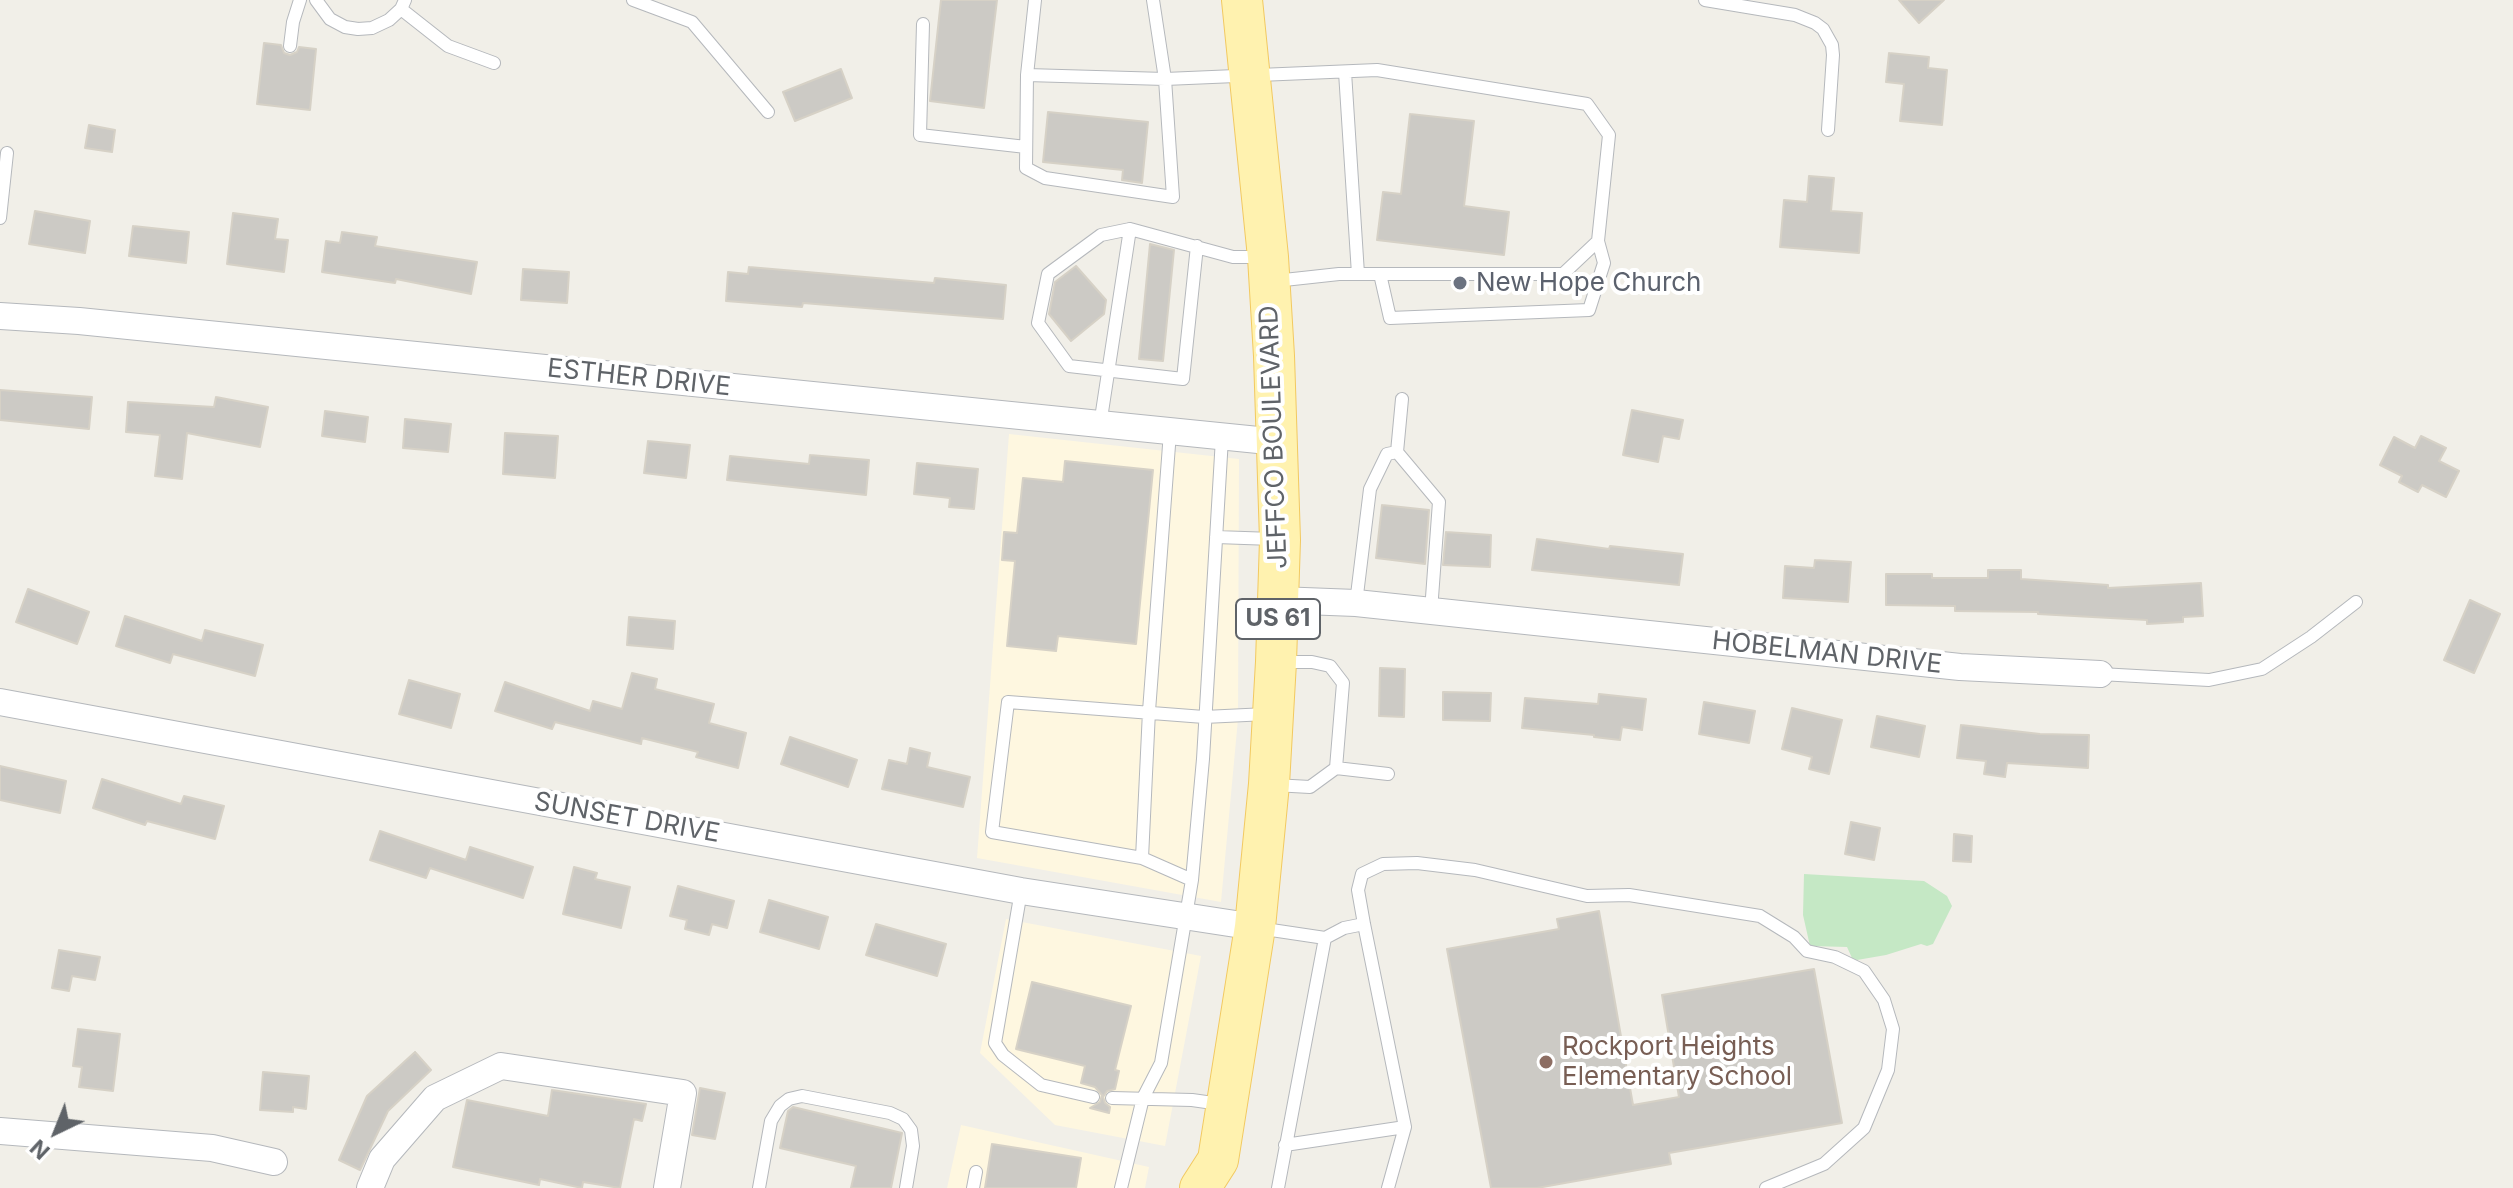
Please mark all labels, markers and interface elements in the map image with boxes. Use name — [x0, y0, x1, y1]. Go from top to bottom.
place label: New Hope Church — [1476, 267, 1701, 299]
marker: New Hope Church — [1451, 274, 1469, 292]
street label: JEFFCO BOULEVARD — [1254, 305, 1294, 569]
street label: ESTHER DRIVE — [546, 353, 732, 403]
road number: US 61 — [1236, 599, 1320, 639]
street label: HOBELMAN DRIVE — [1711, 625, 1943, 681]
street label: SUNSET DRIVE — [532, 786, 722, 850]
place label: Rockport Heights Elementary School — [1562, 1031, 1792, 1092]
marker: Rockport Heights Elementary School — [1537, 1053, 1555, 1071]
north arrow — [16, 1092, 96, 1172]
text: N — [25, 1134, 55, 1165]

